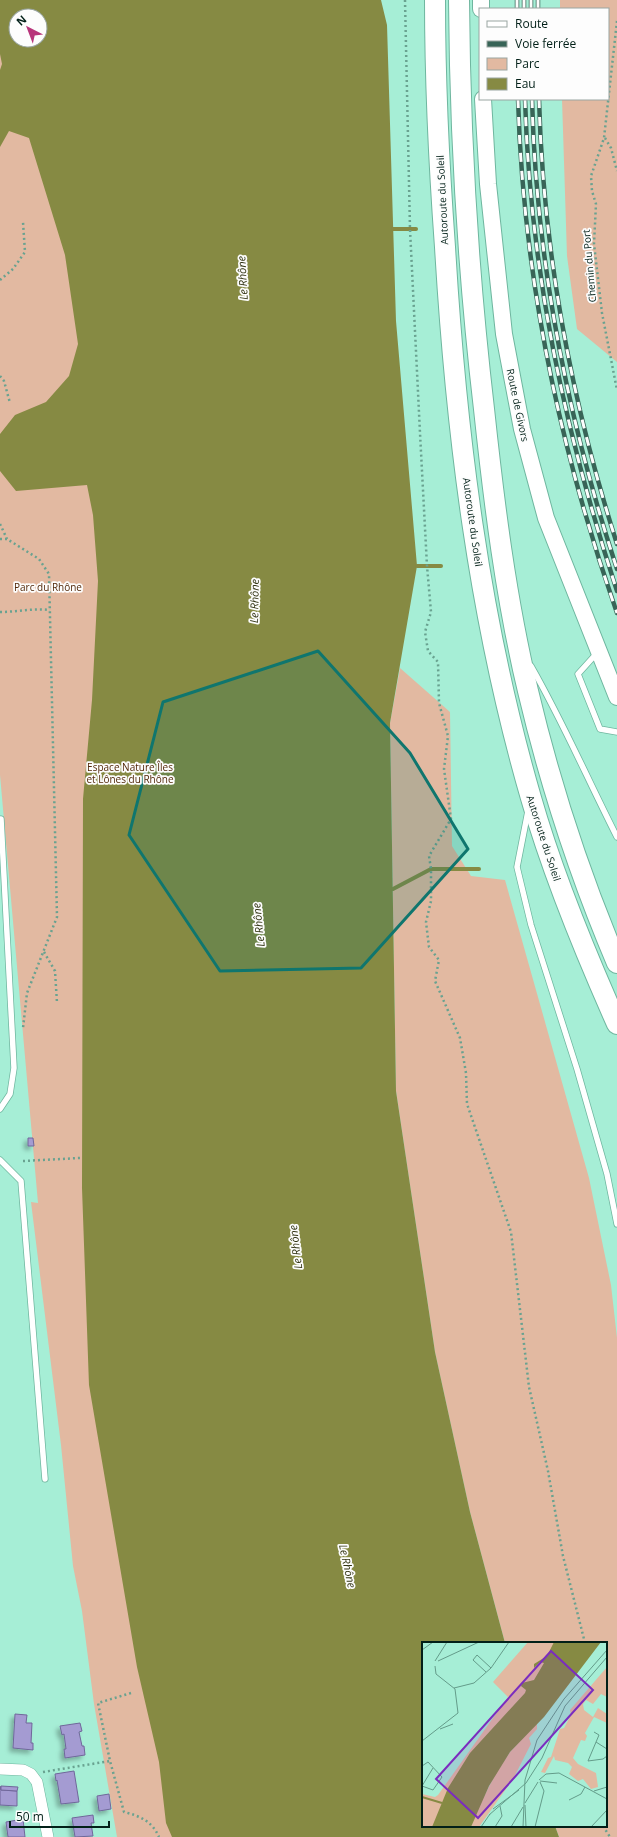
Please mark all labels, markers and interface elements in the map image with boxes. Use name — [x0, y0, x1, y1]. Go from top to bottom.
north arrow — [8, 8, 48, 48]
legend — [479, 8, 609, 100]
text: N — [13, 12, 29, 29]
text: Route — [515, 15, 548, 32]
text: Voie ferrée — [515, 35, 577, 52]
text: Parc — [515, 55, 540, 72]
text: Eau — [515, 75, 536, 92]
street label: Autoroute du Soleil — [433, 155, 451, 245]
street label: Chemin du Port — [579, 229, 599, 303]
water label: Le Rhône — [233, 255, 251, 300]
street label: Route de Givors — [503, 367, 533, 443]
street label: Autoroute du Soleil — [460, 477, 486, 567]
water label: Le Rhône — [246, 578, 262, 623]
park label: Parc du Rhône — [14, 580, 82, 594]
park label: Espace Nature Îles et Lônes du Rhône — [86, 760, 174, 786]
street label: Autoroute du Soleil — [523, 793, 565, 883]
water label: Le Rhône — [248, 902, 268, 948]
water label: Le Rhône — [285, 1224, 305, 1270]
water label: Le Rhône — [336, 1543, 360, 1590]
inset map — [422, 1642, 607, 1827]
scale bar — [10, 1803, 109, 1829]
text: 50 m — [16, 1808, 44, 1825]

